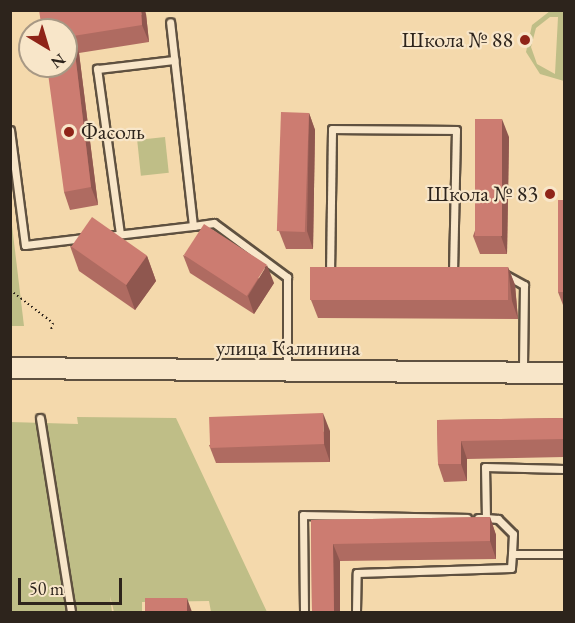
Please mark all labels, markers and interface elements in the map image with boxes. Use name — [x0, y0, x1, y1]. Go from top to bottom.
north arrow — [18, 18, 78, 78]
place label: Школа № 88 — [401, 27, 513, 53]
marker: Школа № 88 — [518, 33, 532, 47]
text: N — [47, 49, 70, 73]
place label: Фасоль — [81, 119, 145, 145]
marker: Фасоль — [62, 125, 76, 139]
place label: Школа № 83 — [426, 181, 538, 207]
marker: Школа № 83 — [543, 187, 557, 201]
street label: улица Калинина — [216, 335, 360, 361]
scale bar — [21, 566, 124, 604]
text: 50 m — [29, 577, 64, 600]

